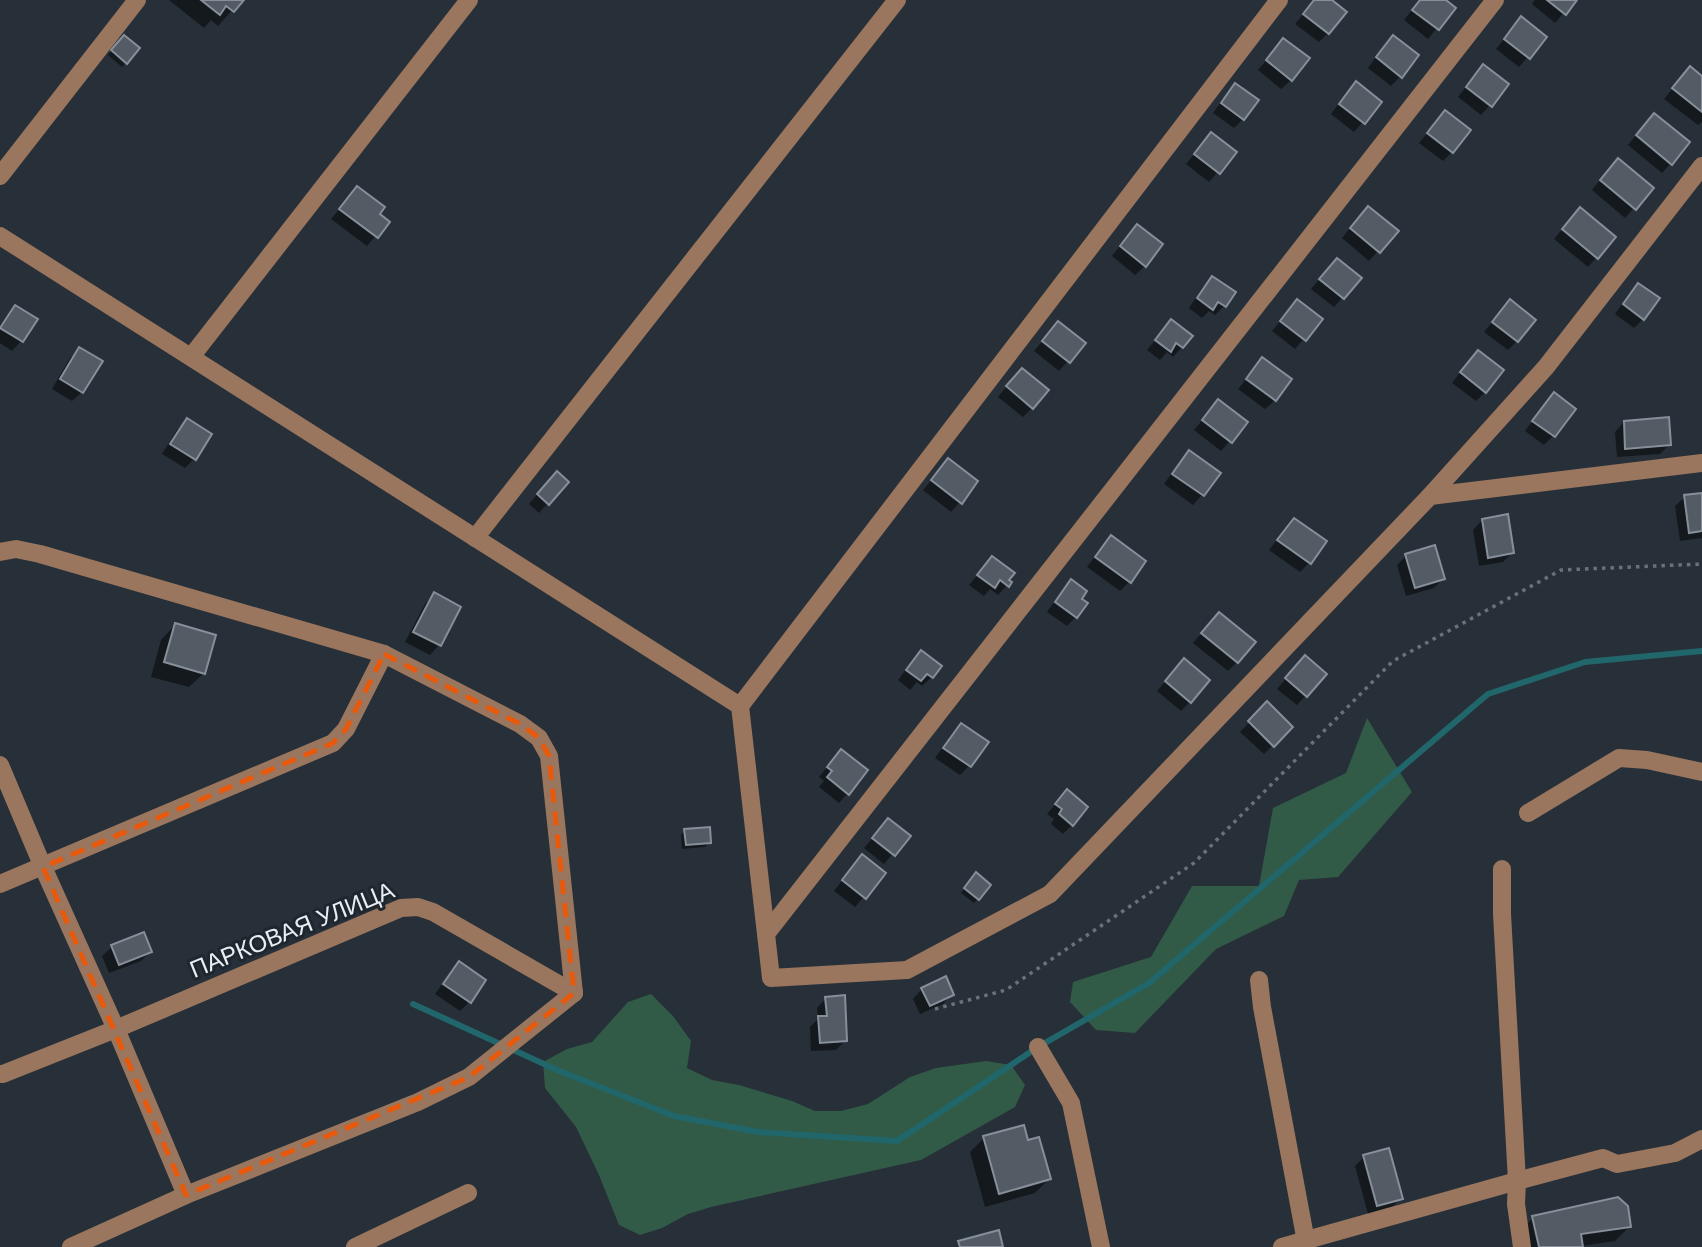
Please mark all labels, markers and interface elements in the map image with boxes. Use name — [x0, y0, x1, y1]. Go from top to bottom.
street label: ПАРКОВАЯ УЛИЦА — [186, 876, 398, 983]

